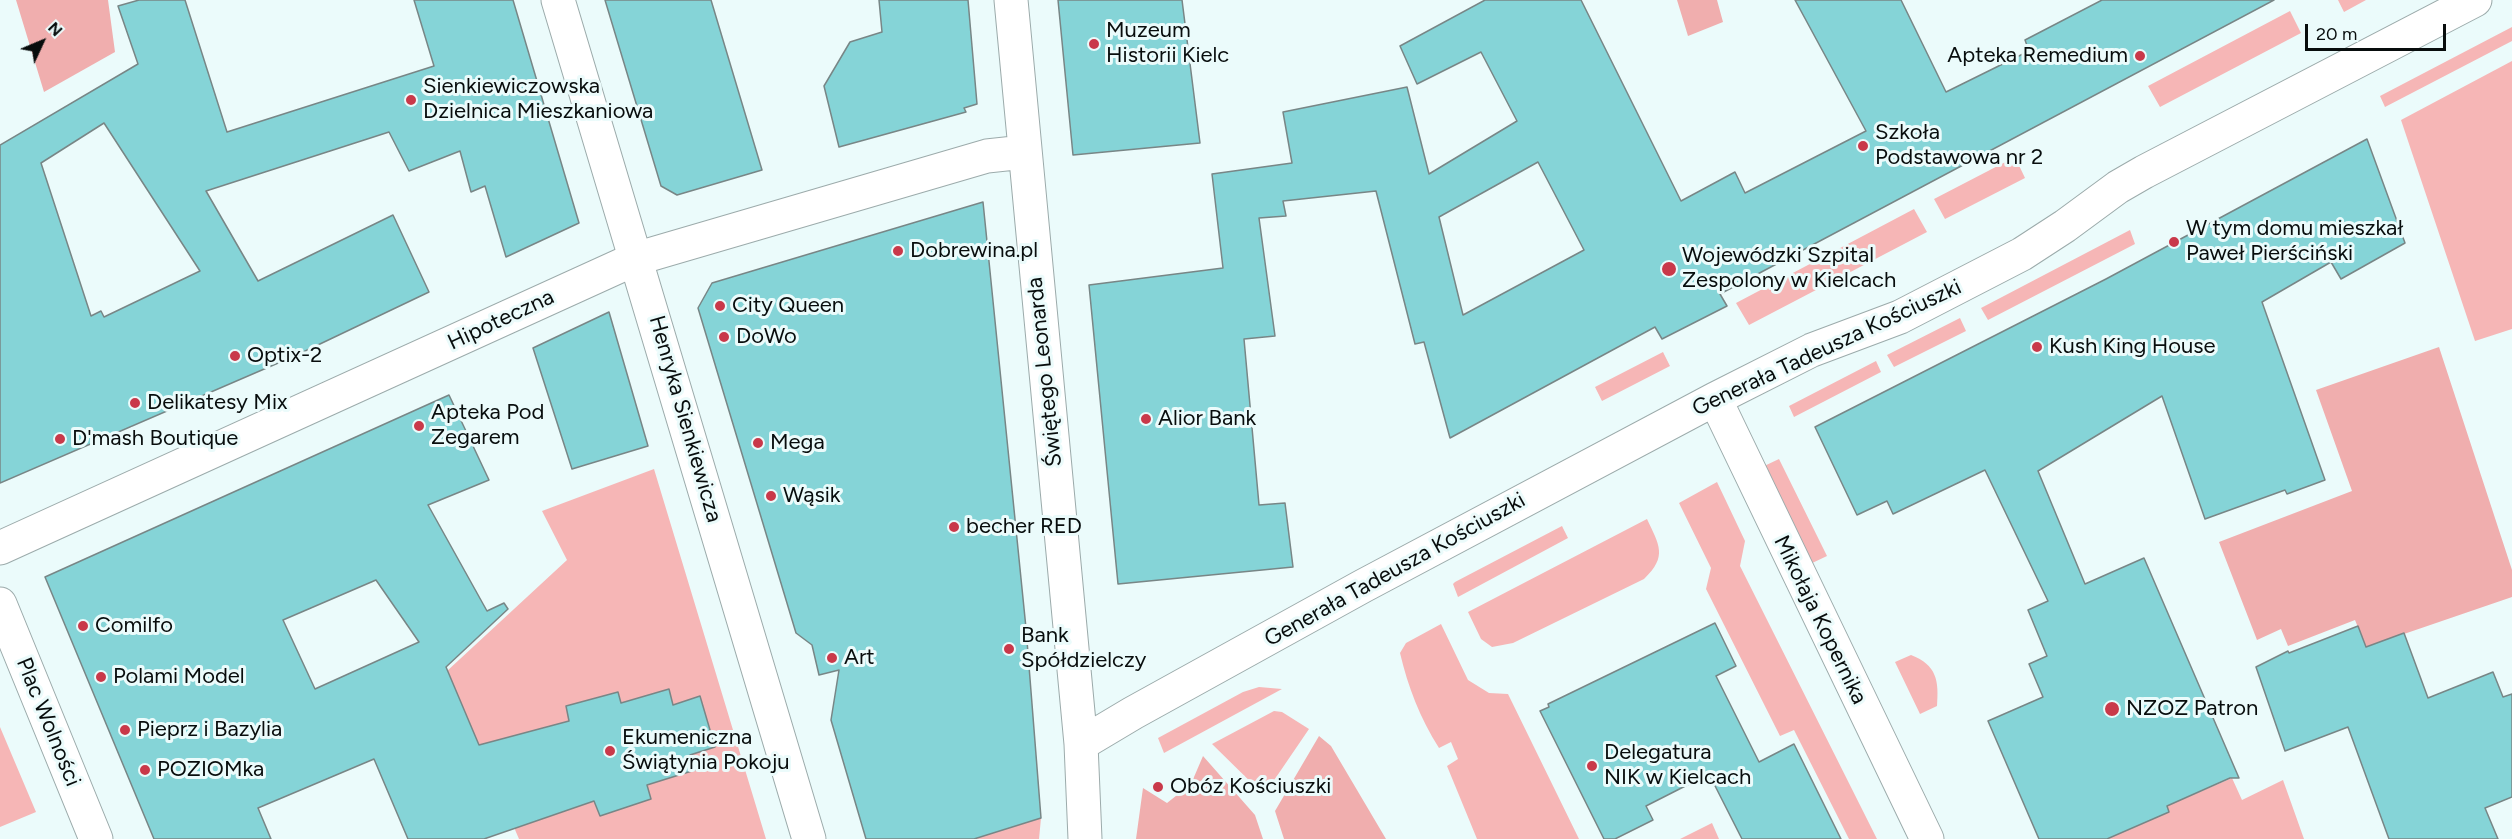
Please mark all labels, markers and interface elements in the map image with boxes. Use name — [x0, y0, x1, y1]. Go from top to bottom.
north arrow — [12, 12, 72, 72]
scale bar — [2308, 12, 2449, 50]
text: N — [44, 18, 66, 40]
place label: Muzeum Historii Kielc — [1106, 18, 1229, 70]
text: 20 m — [2316, 23, 2357, 45]
marker: Muzeum Historii Kielc — [1087, 37, 1101, 51]
place label: Apteka Remedium — [1947, 43, 2128, 69]
marker: Apteka Remedium — [2133, 49, 2147, 63]
place label: Sienkiewiczowska Dzielnica Mieszkaniowa — [423, 74, 653, 125]
marker: Sienkiewiczowska Dzielnica Mieszkaniowa — [404, 93, 418, 107]
place label: Szkoła Podstawowa nr 2 — [1875, 120, 2043, 172]
marker: Szkoła Podstawowa nr 2 — [1856, 139, 1870, 153]
place label: W tym domu mieszkał Paweł Pierściński — [2186, 216, 2403, 268]
marker: W tym domu mieszkał Paweł Pierściński — [2167, 235, 2181, 249]
place label: Dobrewina.pl — [910, 238, 1038, 264]
place label: Wojewódzki Szpital Zespolony w Kielcach — [1682, 243, 1896, 294]
marker: Dobrewina.pl — [891, 244, 905, 258]
marker: Wojewódzki Szpital Zespolony w Kielcach — [1660, 260, 1678, 278]
street label: Generała Tadeusza Kościuszki — [1688, 274, 1966, 422]
street label: Świętego Leonarda — [1022, 276, 1068, 468]
street label: Hipoteczna — [444, 284, 558, 356]
place label: City Queen — [732, 293, 844, 319]
marker: City Queen — [713, 299, 727, 313]
street label: Henryka Sienkiewicza — [643, 313, 727, 525]
place label: DoWo — [736, 324, 797, 350]
marker: DoWo — [717, 330, 731, 344]
place label: Kush King House — [2049, 334, 2216, 360]
marker: Kush King House — [2030, 340, 2044, 354]
place label: Optix-2 — [247, 343, 322, 369]
marker: Optix-2 — [228, 349, 242, 363]
place label: Delikatesy Mix — [147, 390, 287, 416]
marker: Delikatesy Mix — [128, 396, 142, 410]
place label: Apteka Pod Zegarem — [431, 400, 544, 452]
place label: Alior Bank — [1158, 406, 1256, 432]
marker: Alior Bank — [1139, 412, 1153, 426]
marker: Apteka Pod Zegarem — [412, 419, 426, 433]
place label: D'mash Boutique — [72, 426, 238, 452]
place label: Mega — [770, 430, 825, 456]
marker: D'mash Boutique — [53, 432, 67, 446]
marker: Mega — [751, 436, 765, 450]
place label: Wąsik — [783, 483, 840, 509]
street label: Generała Tadeusza Kościuszki — [1260, 487, 1530, 653]
marker: Wąsik — [764, 489, 778, 503]
place label: becher RED — [966, 514, 1082, 540]
marker: becher RED — [947, 520, 961, 534]
street label: Mikołaja Kopernika — [1768, 531, 1872, 709]
place label: Comilfo — [95, 613, 173, 639]
marker: Comilfo — [76, 619, 90, 633]
place label: Bank Spółdzielczy — [1021, 623, 1146, 674]
marker: Bank Spółdzielczy — [1002, 642, 1016, 656]
place label: Art — [844, 645, 875, 671]
marker: Art — [825, 651, 839, 665]
street label: Plac Wolności — [10, 654, 86, 790]
place label: Polami Model — [113, 664, 245, 690]
marker: Polami Model — [94, 670, 108, 684]
place label: NZOZ Patron — [2126, 696, 2258, 722]
marker: NZOZ Patron — [2103, 700, 2121, 718]
place label: Pieprz i Bazylia — [137, 717, 282, 743]
marker: Pieprz i Bazylia — [118, 723, 132, 737]
place label: Ekumeniczna Świątynia Pokoju — [622, 725, 790, 776]
place label: Delegatura NIK w Kielcach — [1604, 740, 1751, 792]
marker: Ekumeniczna Świątynia Pokoju — [603, 744, 617, 758]
place label: POZIOMka — [157, 757, 264, 783]
marker: Delegatura NIK w Kielcach — [1585, 759, 1599, 773]
marker: POZIOMka — [138, 763, 152, 777]
place label: Obóz Kościuszki — [1170, 774, 1331, 800]
marker: Obóz Kościuszki — [1151, 780, 1165, 794]

